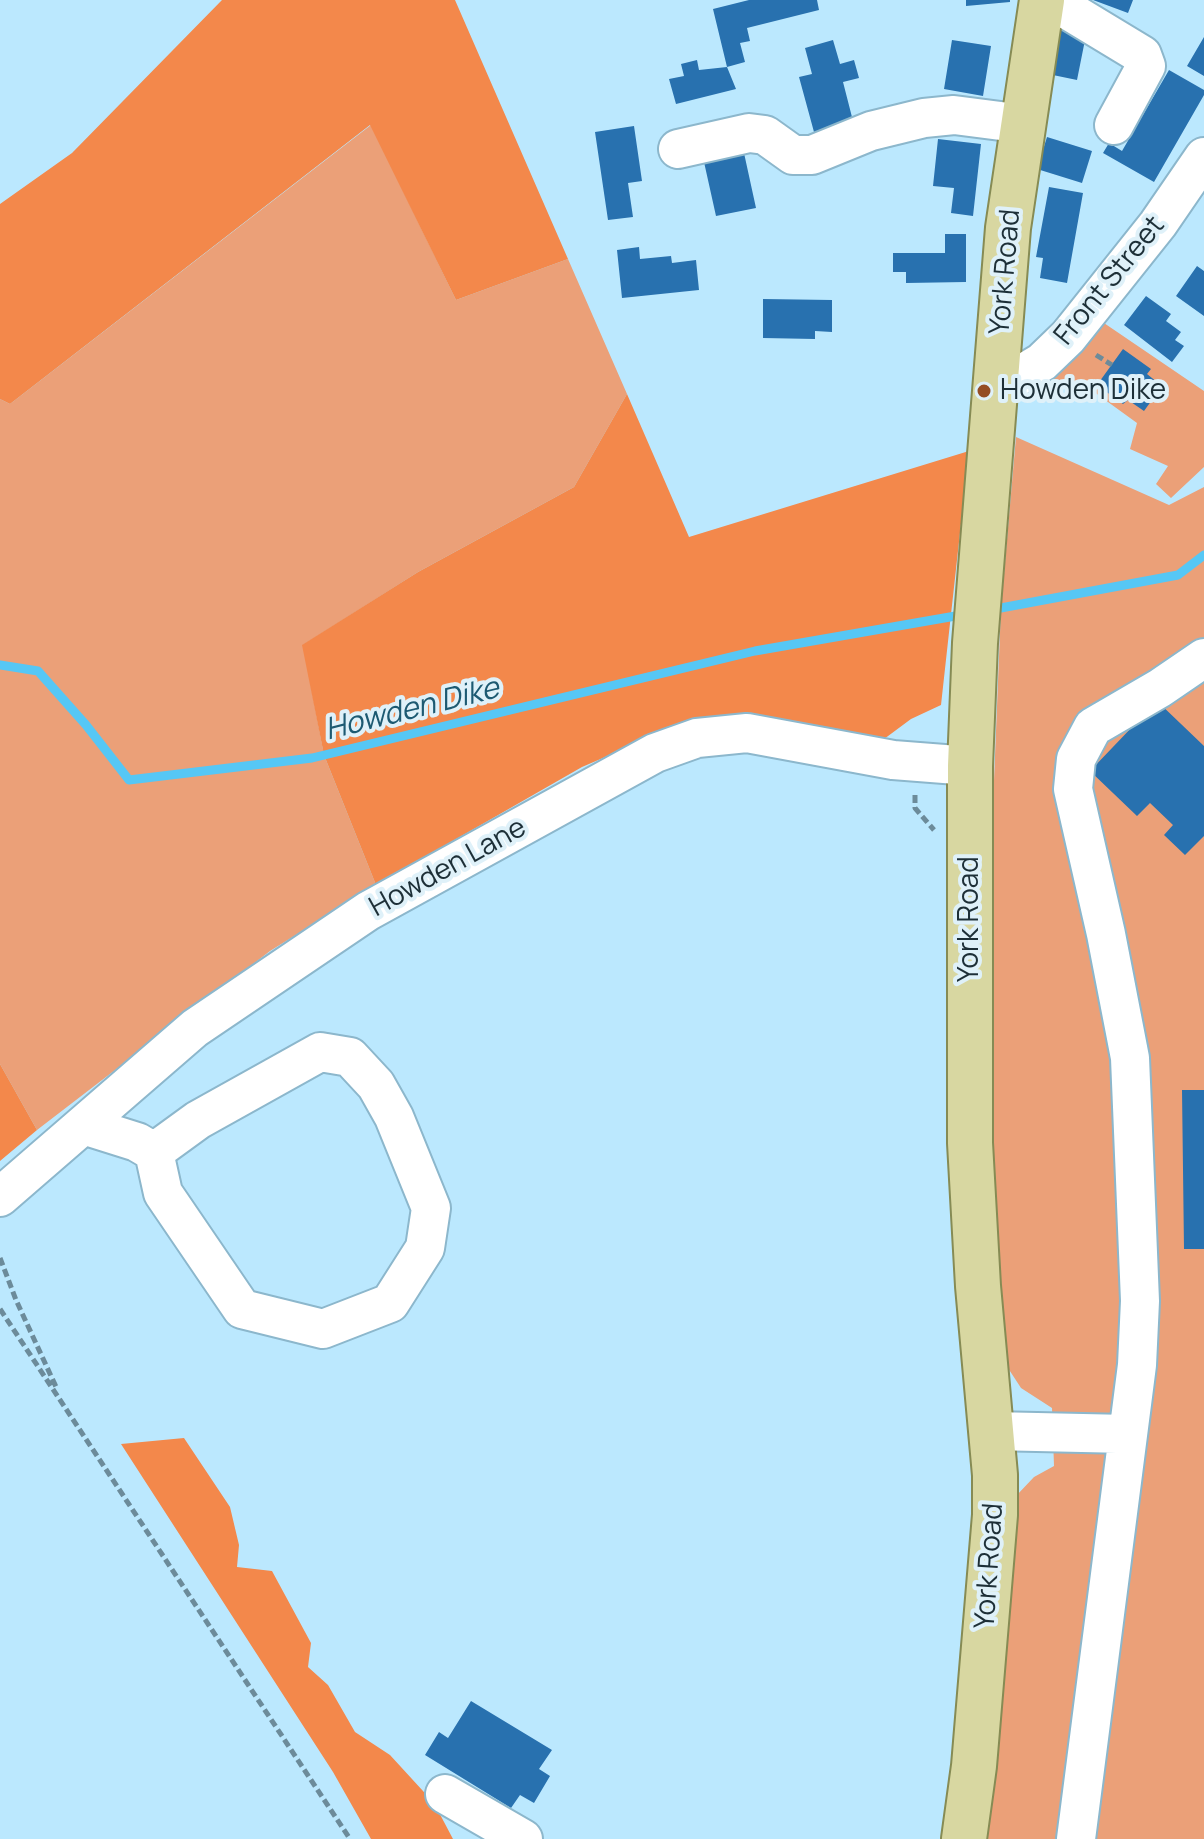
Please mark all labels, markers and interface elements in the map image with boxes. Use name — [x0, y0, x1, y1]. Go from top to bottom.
street label: York Road — [984, 208, 1028, 336]
street label: Front Street — [1048, 210, 1172, 352]
place label: Howden Dike — [1000, 374, 1166, 408]
marker: Howden Dike — [975, 382, 993, 400]
water label: Howden Dike — [321, 671, 503, 749]
street label: Howden Lane — [364, 811, 532, 925]
street label: York Road — [953, 856, 987, 982]
street label: York Road — [969, 1502, 1011, 1630]

